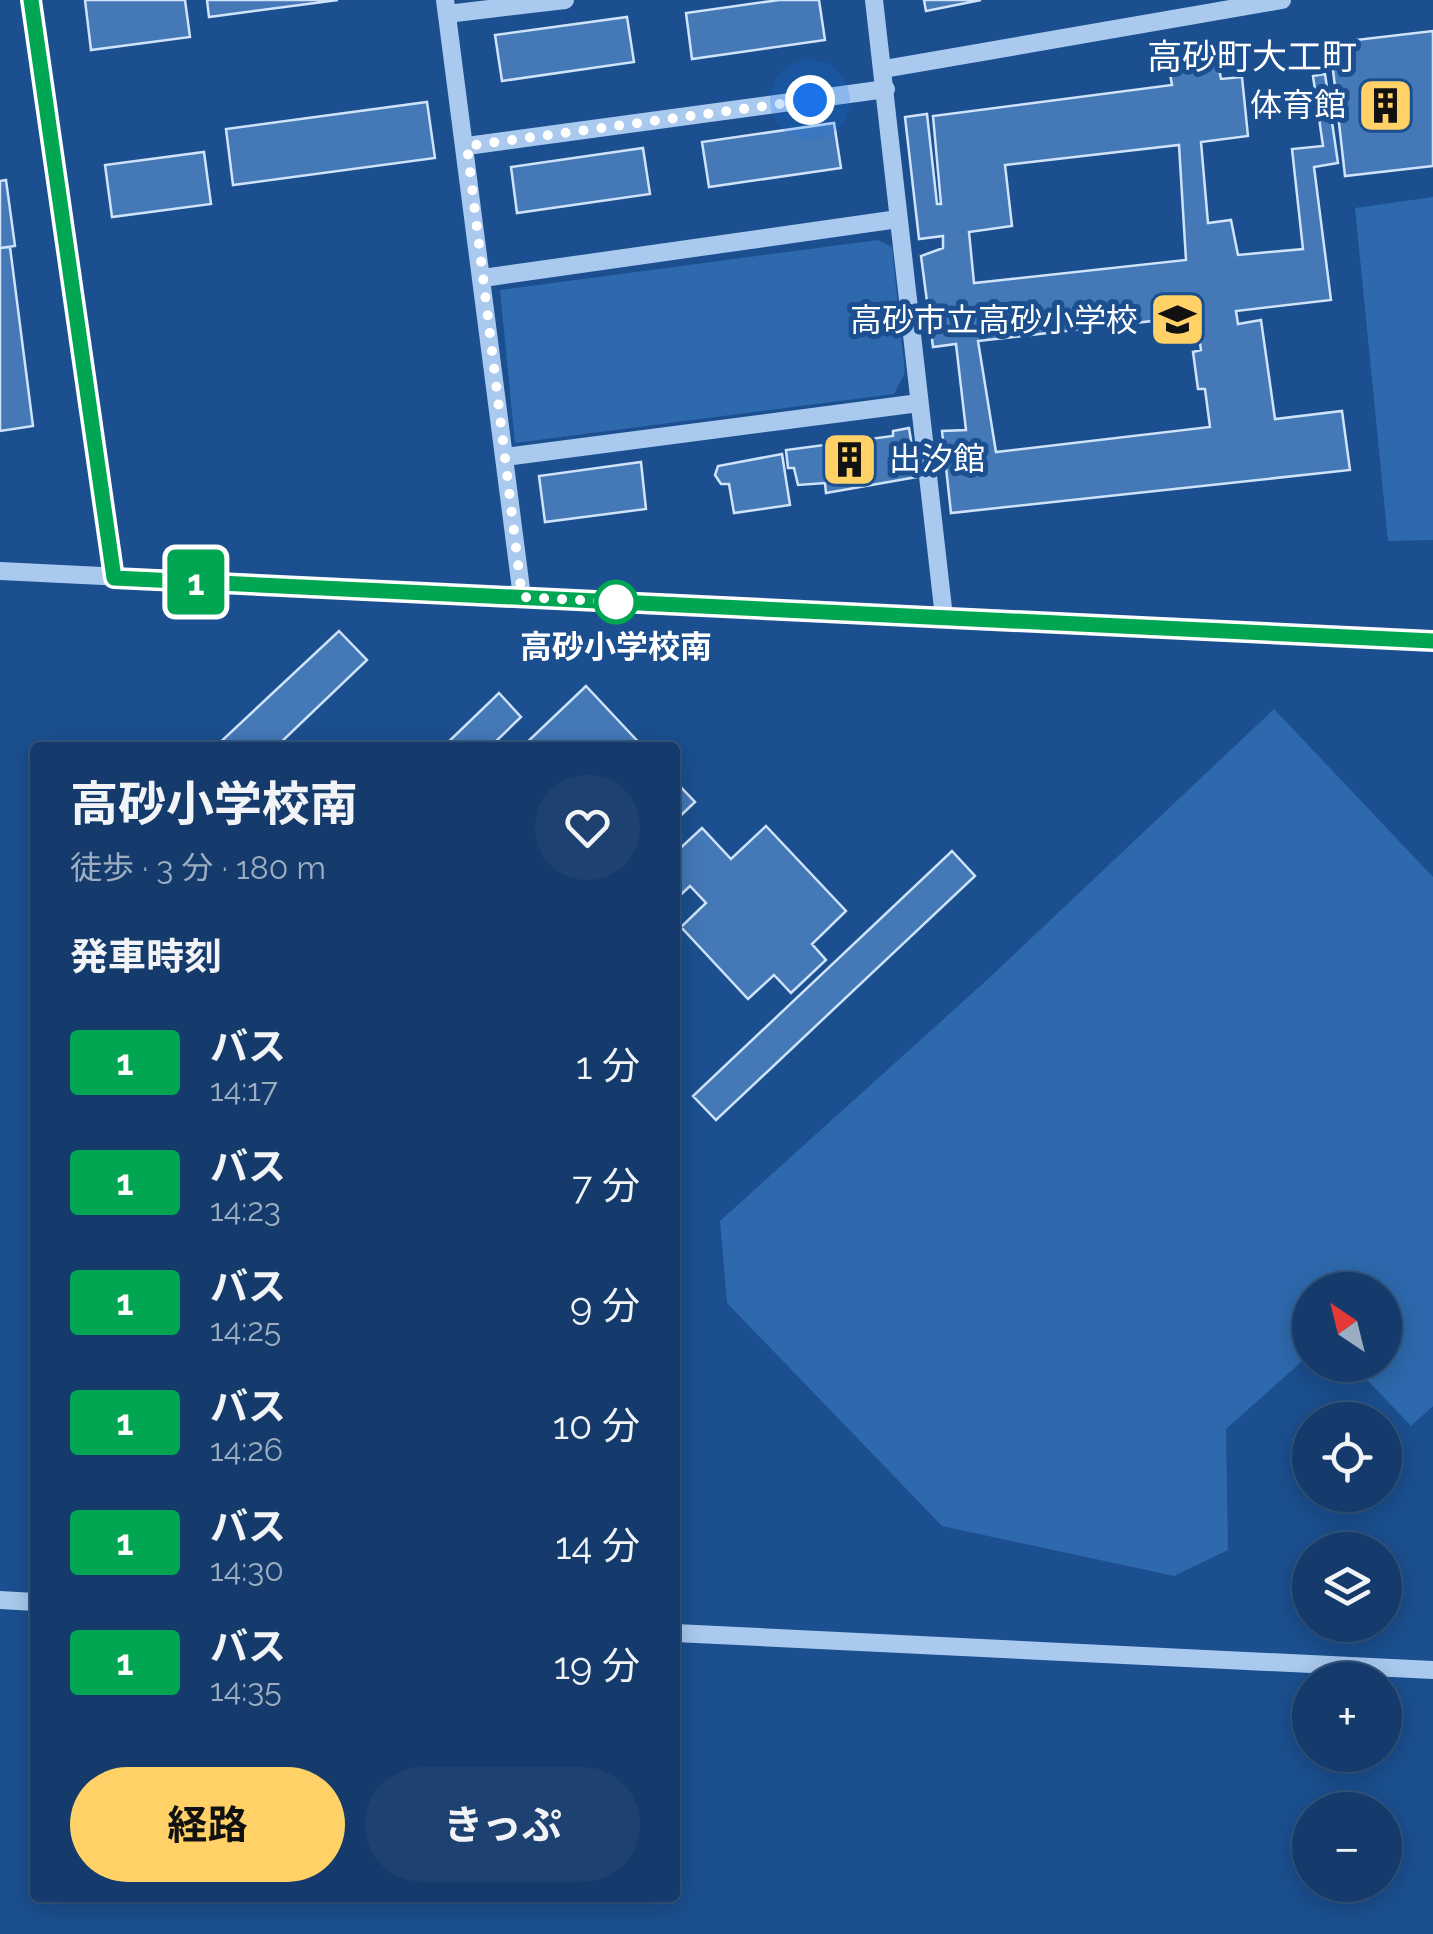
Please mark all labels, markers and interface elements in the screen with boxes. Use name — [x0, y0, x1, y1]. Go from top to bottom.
district label: 高砂町大工町 — [1147, 36, 1357, 77]
your location — [785, 75, 835, 125]
building icon: 体育館 — [1355, 75, 1415, 135]
place label: 体育館 — [1250, 86, 1346, 123]
school or university icon: 高砂市立高砂小学校 — [1147, 290, 1207, 350]
place label: 高砂市立高砂小学校 — [850, 301, 1138, 338]
building icon: 出汐館 — [820, 429, 880, 489]
place label: 出汐館 — [889, 440, 985, 477]
line badge: 1 — [164, 550, 228, 614]
text: 1 — [187, 562, 205, 603]
marker: 高砂小学校南 — [595, 581, 637, 623]
place label: 高砂小学校南 — [520, 628, 712, 665]
button: heart — [535, 775, 640, 880]
text: 高砂小学校南 — [70, 776, 358, 832]
text: 徒歩 · 3 分 · 180 m — [70, 849, 326, 886]
text: 発車時刻 — [70, 934, 222, 979]
text: バス — [210, 1024, 286, 1069]
text: 1 — [116, 1042, 134, 1083]
text: 1 分 — [576, 1043, 640, 1088]
text: 14:17 — [210, 1071, 278, 1108]
text: バス — [210, 1144, 286, 1189]
text: 1 — [116, 1162, 134, 1203]
text: 7 分 — [572, 1163, 640, 1208]
text: 14:23 — [210, 1191, 281, 1228]
text: バス — [210, 1264, 286, 1309]
north arrow — [1292, 1272, 1402, 1382]
map controls — [1292, 1272, 1402, 1902]
text: 1 — [116, 1282, 134, 1323]
text: 9 分 — [570, 1283, 640, 1328]
text: 14:25 — [210, 1311, 281, 1348]
text: バス — [210, 1384, 286, 1429]
text: 1 — [116, 1402, 134, 1443]
button: locate — [1292, 1402, 1402, 1512]
text: 10 分 — [553, 1403, 640, 1448]
text: 14:26 — [210, 1431, 283, 1468]
text: バス — [210, 1504, 286, 1549]
text: 1 — [116, 1522, 134, 1563]
text: 14 分 — [555, 1523, 640, 1568]
button: layers — [1292, 1532, 1402, 1642]
text: 14:30 — [210, 1551, 284, 1588]
text: バス — [210, 1624, 286, 1669]
text: 1 — [116, 1642, 134, 1683]
text: 19 分 — [554, 1643, 640, 1688]
button: + — [1292, 1662, 1402, 1772]
text: 14:35 — [210, 1671, 282, 1708]
button: 経路 — [70, 1767, 345, 1882]
button: きっぷ — [365, 1767, 640, 1882]
button: − — [1292, 1792, 1402, 1902]

